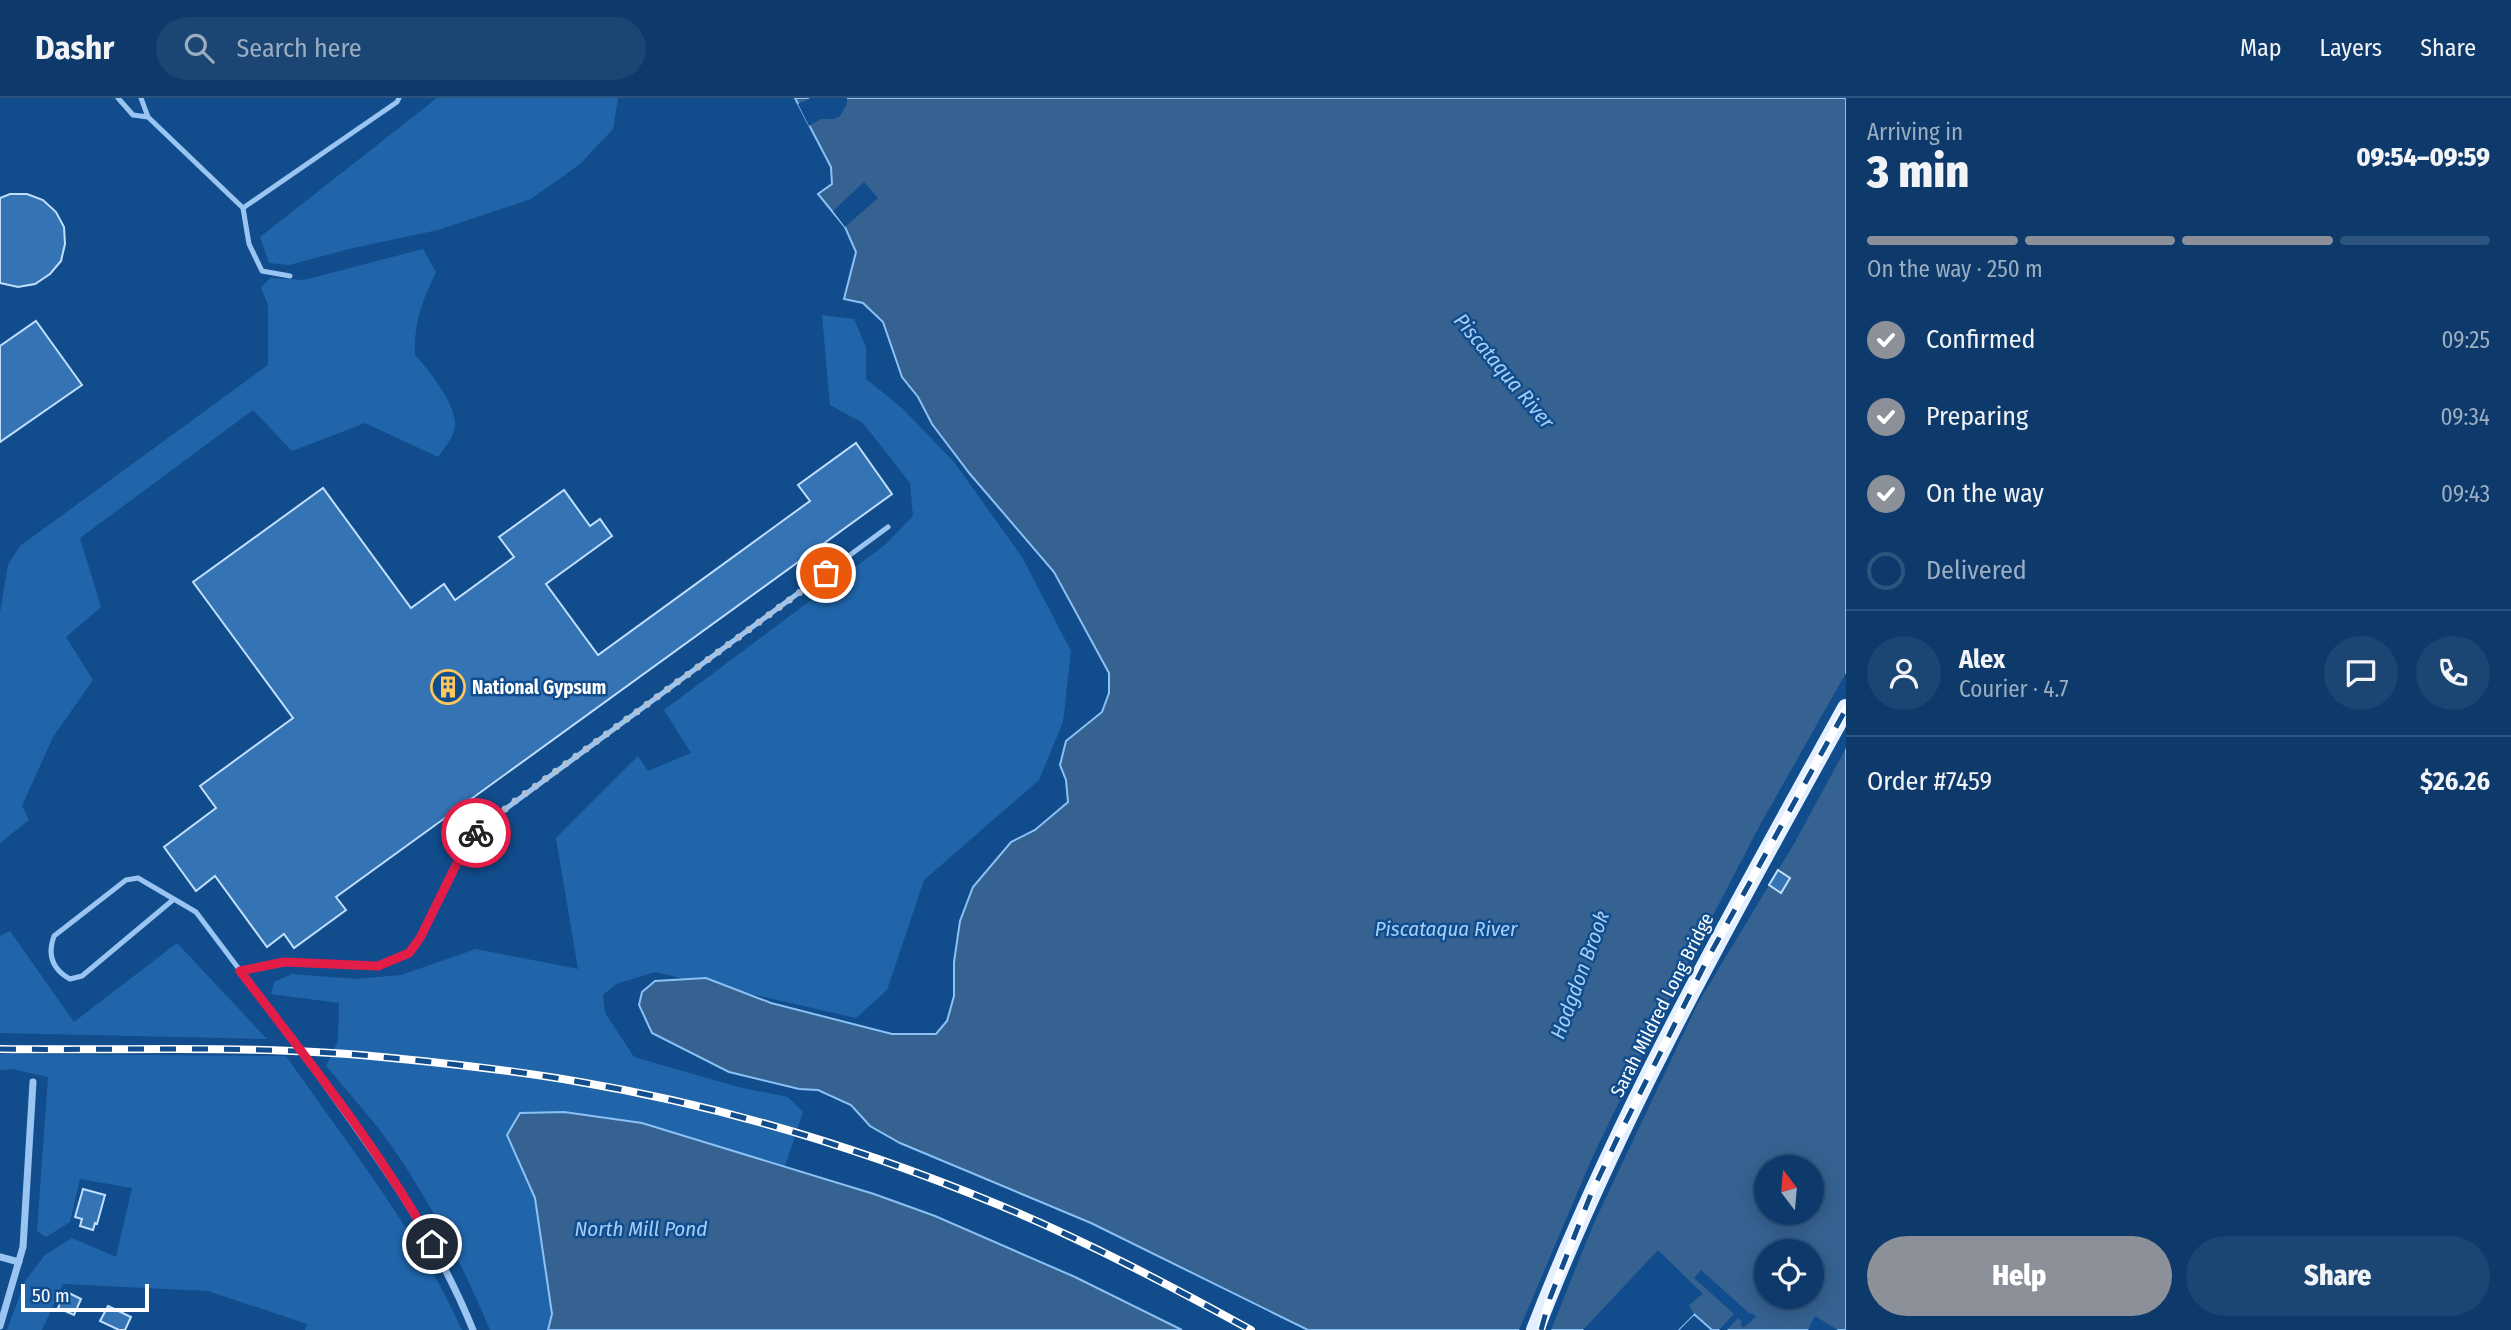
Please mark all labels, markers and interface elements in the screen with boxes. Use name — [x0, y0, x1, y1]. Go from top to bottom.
search box — [156, 17, 646, 80]
text: Dashr — [35, 28, 114, 68]
icon: search — [180, 29, 218, 67]
text: Search here — [236, 33, 362, 64]
text: Map — [2240, 34, 2282, 62]
text: Layers — [2320, 34, 2382, 62]
text: Share — [2420, 34, 2476, 62]
text: Arriving in — [1867, 118, 1963, 146]
text: 09:54–09:59 — [2356, 142, 2490, 173]
text: 3 min — [1867, 144, 1969, 199]
text: On the way · 250 m — [1867, 255, 2043, 283]
water label: Piscataqua River — [1448, 308, 1560, 434]
icon: check — [1867, 321, 1905, 359]
text: Confirmed — [1926, 324, 2036, 355]
text: 09:25 — [2441, 326, 2490, 354]
icon: check — [1867, 398, 1905, 436]
text: Preparing — [1926, 401, 2028, 432]
text: 09:34 — [2441, 403, 2490, 431]
icon: check — [1867, 475, 1905, 513]
text: On the way — [1926, 478, 2044, 509]
text: 09:43 — [2441, 480, 2490, 508]
pin — [796, 543, 856, 603]
icon: bag — [807, 554, 845, 592]
text: Delivered — [1926, 555, 2027, 586]
button: person — [1867, 636, 1941, 710]
button: chat — [2324, 636, 2398, 710]
button: phone — [2416, 636, 2490, 710]
text: Alex — [1959, 644, 2005, 675]
building icon: National Gypsum — [429, 668, 467, 706]
text: Courier · 4.7 — [1959, 675, 2069, 703]
place label: National Gypsum — [472, 676, 606, 699]
text: Order #7459 — [1867, 766, 1992, 797]
text: $26.26 — [2420, 766, 2490, 797]
courier — [441, 798, 511, 868]
icon: bike — [457, 814, 495, 852]
water label: Hodgdon Brook — [1545, 907, 1615, 1043]
street label: Sarah Mildred Long Bridge — [1606, 909, 1718, 1101]
water label: Piscataqua River — [1375, 916, 1518, 942]
north arrow — [1754, 1155, 1824, 1225]
map controls — [1754, 1155, 1824, 1309]
pin — [402, 1214, 462, 1274]
water label: North Mill Pond — [575, 1216, 707, 1242]
icon: home — [413, 1225, 451, 1263]
button: Help — [1867, 1236, 2172, 1316]
button: Share — [2186, 1236, 2490, 1316]
button: locate — [1754, 1239, 1824, 1309]
scale bar — [21, 1281, 149, 1313]
text: 50 m — [32, 1284, 70, 1307]

